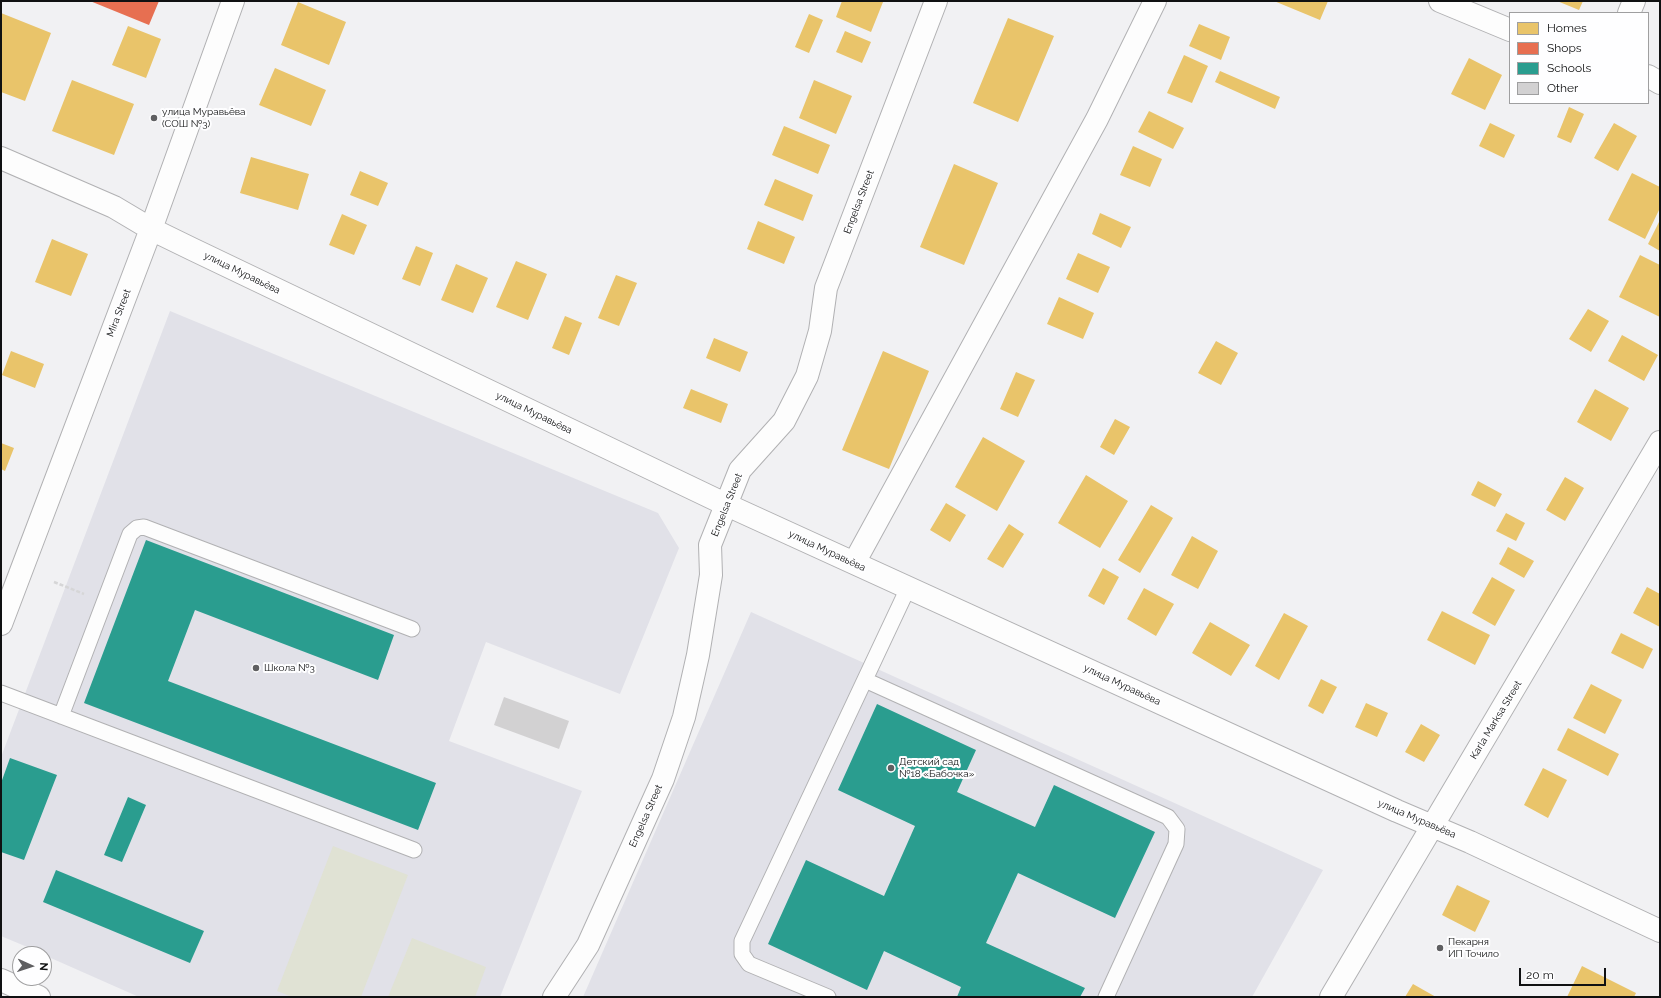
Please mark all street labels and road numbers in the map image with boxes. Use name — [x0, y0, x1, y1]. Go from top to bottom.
street label: Engelsa Street — [841, 168, 877, 236]
street label: улица Муравьёва — [202, 249, 282, 297]
street label: Mira Street — [104, 287, 134, 339]
street label: улица Муравьёва — [494, 389, 574, 437]
street label: Engelsa Street — [709, 472, 745, 538]
street label: улица Муравьёва — [787, 528, 867, 574]
street label: улица Муравьёва — [1082, 662, 1162, 708]
street label: Karla Marksa Street — [1468, 678, 1524, 762]
street label: Engelsa Street — [627, 783, 665, 849]
street label: улица Муравьёва — [1376, 797, 1458, 841]

